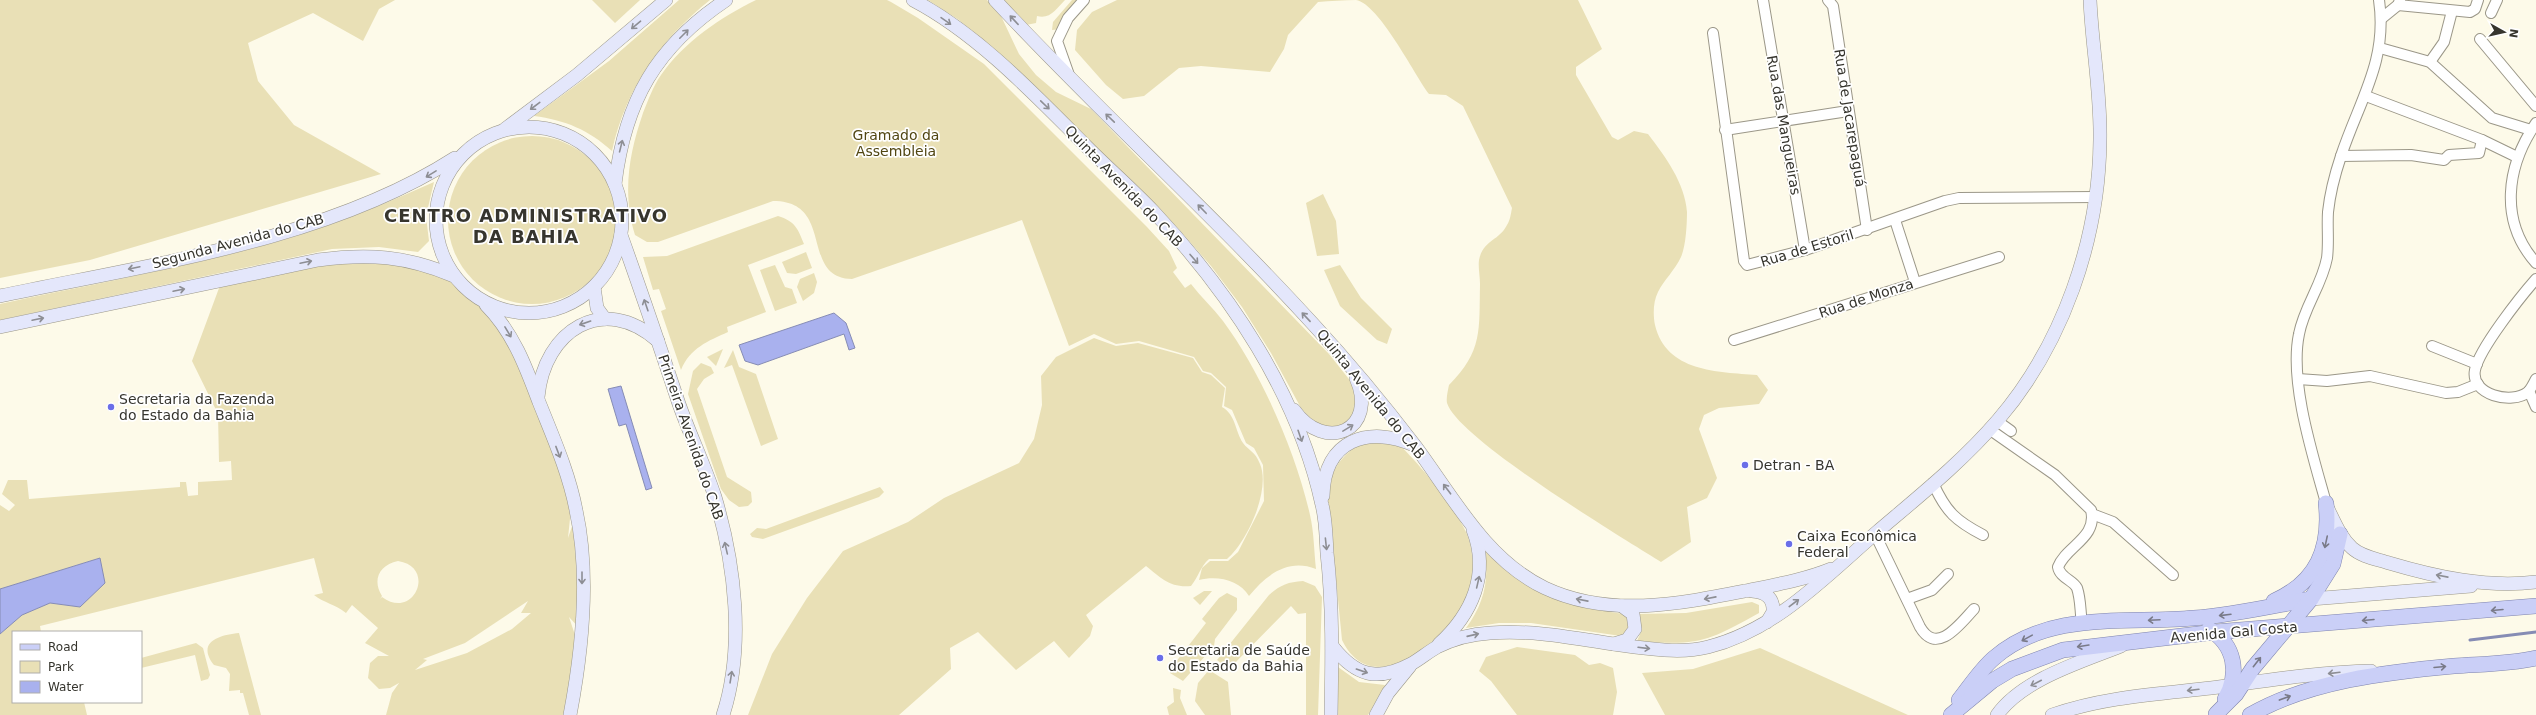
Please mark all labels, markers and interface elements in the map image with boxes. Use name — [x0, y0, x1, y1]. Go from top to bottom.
north arrow — [2484, 12, 2524, 52]
one-way arrow — [1009, 15, 1019, 25]
one-way arrow — [940, 17, 951, 25]
one-way arrow — [631, 21, 641, 30]
text: N — [2506, 28, 2520, 39]
one-way arrow — [679, 29, 689, 39]
street label: Rua de Jacarepaguá — [1831, 48, 1869, 188]
street label: Rua das Mangueiras — [1764, 54, 1804, 196]
one-way arrow — [1040, 100, 1050, 110]
one-way arrow — [529, 102, 540, 110]
one-way arrow — [1105, 113, 1115, 122]
street label: Quinta Avenida do CAB — [1062, 122, 1186, 250]
park label: Gramado da Assembleia — [853, 127, 939, 159]
one-way arrow — [617, 140, 625, 153]
one-way arrow — [425, 170, 437, 178]
one-way arrow — [1197, 204, 1207, 214]
district label: CENTRO ADMINISTRATIVO DA BAHIA — [384, 205, 668, 247]
street label: Segunda Avenida do CAB — [150, 210, 326, 272]
street label: Rua de Estoril — [1758, 226, 1856, 270]
one-way arrow — [1189, 253, 1198, 264]
one-way arrow — [299, 258, 312, 266]
one-way arrow — [128, 264, 141, 272]
street label: Rua de Monza — [1817, 275, 1915, 321]
one-way arrow — [172, 285, 185, 293]
one-way arrow — [642, 299, 649, 312]
one-way arrow — [1302, 312, 1311, 322]
one-way arrow — [31, 315, 44, 323]
one-way arrow — [580, 320, 592, 328]
one-way arrow — [505, 326, 513, 338]
street label: Quinta Avenida do CAB — [1314, 326, 1428, 462]
street label: Primeira Avenida do CAB — [655, 352, 727, 522]
place label: Secretaria da Fazenda do Estado da Bahia — [119, 391, 275, 423]
marker: Secretaria da Fazenda do Estado da Bahia — [106, 402, 116, 412]
one-way arrow — [1342, 424, 1353, 432]
one-way arrow — [1297, 430, 1305, 442]
one-way arrow — [555, 445, 563, 457]
place label: Detran - BA — [1753, 457, 1835, 473]
marker: Detran - BA — [1740, 460, 1750, 470]
one-way arrow — [1443, 483, 1451, 494]
place label: Caixa Econômica Federal — [1797, 528, 1917, 560]
one-way arrow — [2321, 535, 2329, 548]
one-way arrow — [1323, 537, 1330, 550]
marker: Caixa Econômica Federal — [1784, 539, 1794, 549]
one-way arrow — [722, 542, 729, 555]
one-way arrow — [578, 571, 586, 584]
one-way arrow — [2436, 571, 2449, 579]
one-way arrow — [1475, 576, 1482, 589]
one-way arrow — [1704, 594, 1717, 602]
one-way arrow — [1575, 595, 1588, 603]
one-way arrow — [1788, 599, 1799, 608]
one-way arrow — [2491, 606, 2504, 613]
one-way arrow — [2218, 611, 2231, 618]
one-way arrow — [2148, 617, 2161, 624]
one-way arrow — [2362, 617, 2375, 624]
street label: Avenida Gal Costa — [2170, 618, 2298, 646]
legend — [12, 631, 142, 703]
one-way arrow — [1466, 631, 1479, 639]
one-way arrow — [2021, 635, 2033, 642]
text: Road — [48, 640, 78, 654]
place label: Secretaria de Saúde do Estado da Bahia — [1168, 642, 1310, 674]
one-way arrow — [2077, 642, 2090, 650]
one-way arrow — [1637, 644, 1650, 652]
marker: Secretaria de Saúde do Estado da Bahia — [1155, 653, 1165, 663]
one-way arrow — [2253, 656, 2262, 667]
text: Park — [48, 660, 74, 674]
one-way arrow — [2433, 664, 2446, 671]
one-way arrow — [1355, 668, 1368, 675]
one-way arrow — [2328, 670, 2341, 677]
one-way arrow — [727, 671, 735, 684]
text: Water — [48, 680, 84, 694]
one-way arrow — [2030, 680, 2042, 688]
one-way arrow — [2187, 686, 2200, 694]
one-way arrow — [2279, 694, 2292, 701]

